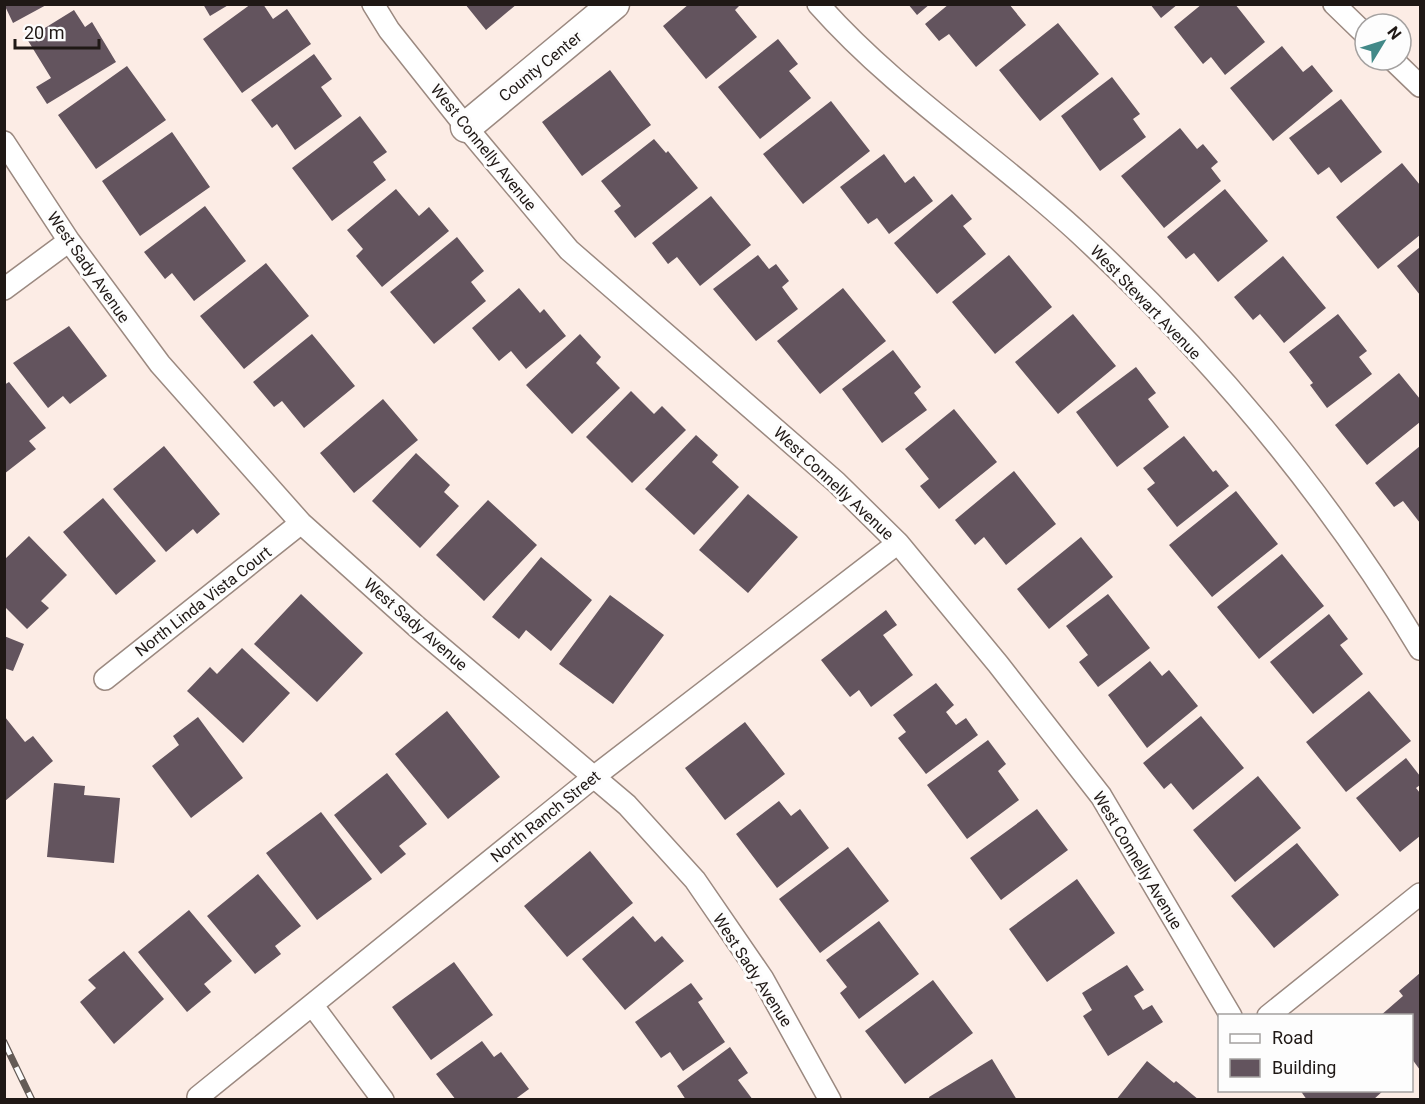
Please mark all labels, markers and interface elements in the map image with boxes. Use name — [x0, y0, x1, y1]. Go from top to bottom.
scale bar — [15, 12, 99, 50]
north arrow — [1353, 12, 1413, 72]
text: 20 m — [24, 22, 64, 43]
text: N — [1383, 23, 1405, 43]
street label: County Center — [495, 27, 586, 106]
street label: West Connelly Avenue — [427, 80, 540, 214]
street label: West Sady Avenue — [43, 208, 134, 326]
street label: West Stewart Avenue — [1086, 241, 1205, 363]
street label: West Connelly Avenue — [770, 423, 898, 544]
street label: North Linda Vista Court — [132, 542, 275, 660]
street label: West Sady Avenue — [360, 574, 471, 675]
street label: North Ranch Street — [487, 766, 604, 866]
street label: West Connelly Avenue — [1089, 788, 1186, 933]
street label: West Sady Avenue — [709, 910, 796, 1030]
legend — [1218, 1014, 1413, 1092]
text: Road — [1272, 1027, 1313, 1048]
text: Building — [1272, 1057, 1336, 1078]

